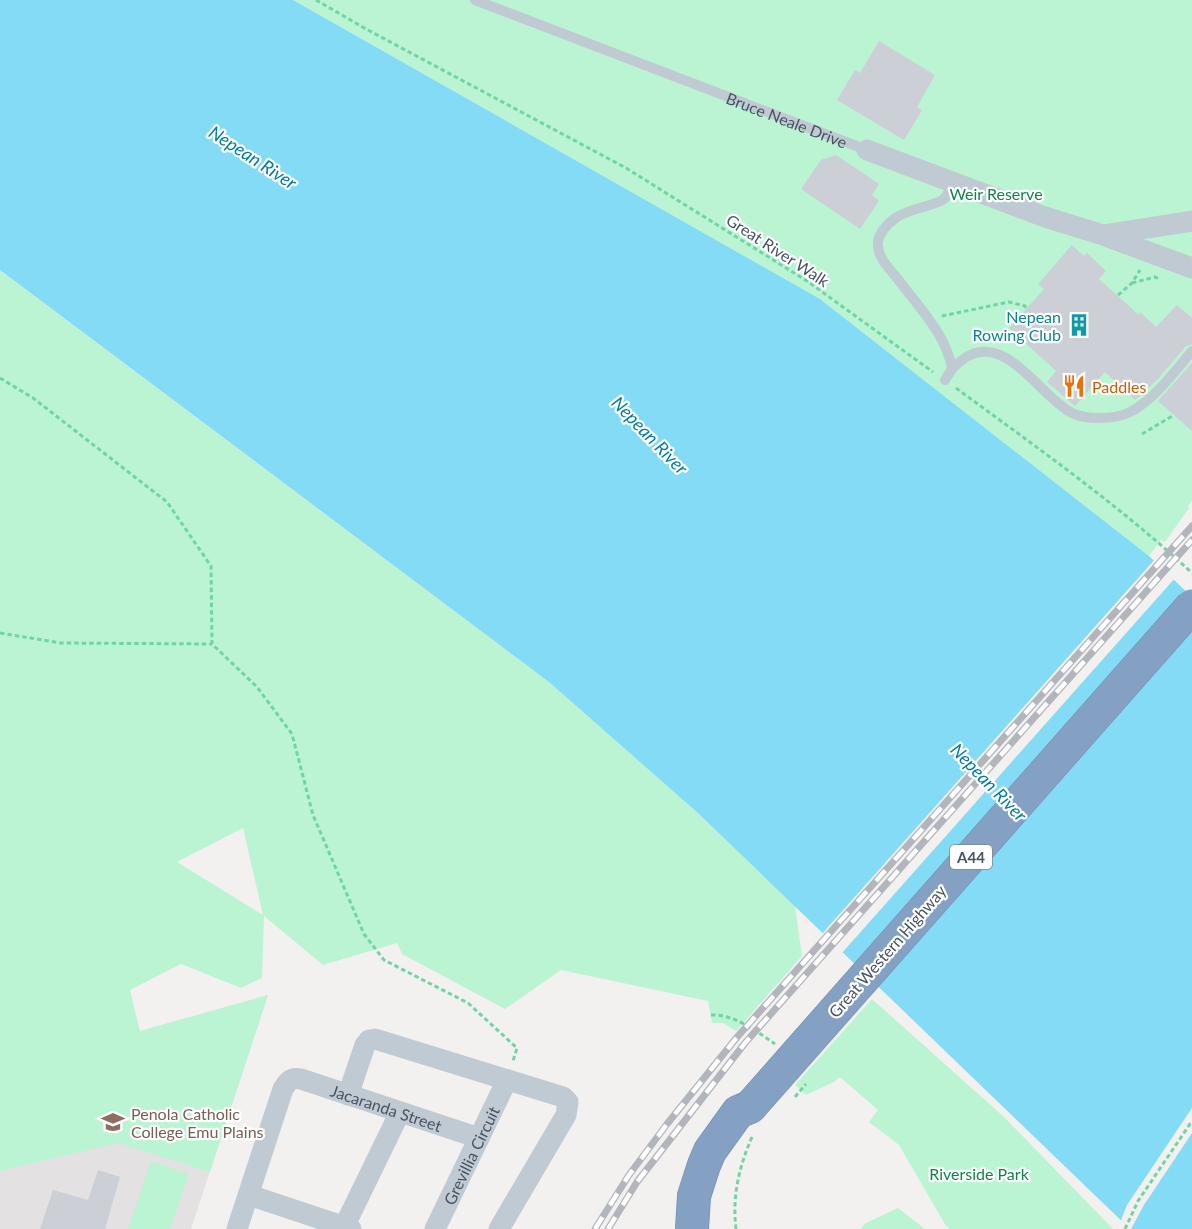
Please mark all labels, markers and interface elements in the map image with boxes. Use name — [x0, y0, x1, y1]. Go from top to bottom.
street label: Bruce Neale Drive — [724, 88, 850, 151]
water label: Nepean River — [205, 121, 302, 194]
park label: Weir Reserve — [949, 184, 1043, 203]
street label: Great River Walk — [723, 210, 834, 291]
place label: Nepean Rowing Club — [972, 307, 1061, 344]
building icon: Nepean Rowing Club — [1066, 312, 1092, 338]
restaurant icon: Paddles — [1061, 373, 1087, 399]
place label: Paddles — [1092, 377, 1146, 396]
water label: Nepean River — [607, 391, 693, 479]
water label: Nepean River — [946, 738, 1032, 826]
road number: A44 — [950, 845, 992, 869]
street label: Great Western Highway — [825, 881, 950, 1021]
street label: Jacaranda Street — [329, 1080, 445, 1135]
street label: Grevillia Circuit — [439, 1103, 503, 1208]
place label: Penola Catholic College Emu Plains — [131, 1104, 264, 1141]
school or university icon: Penola Catholic College Emu Plains — [100, 1109, 126, 1135]
park label: Riverside Park — [929, 1164, 1030, 1183]

